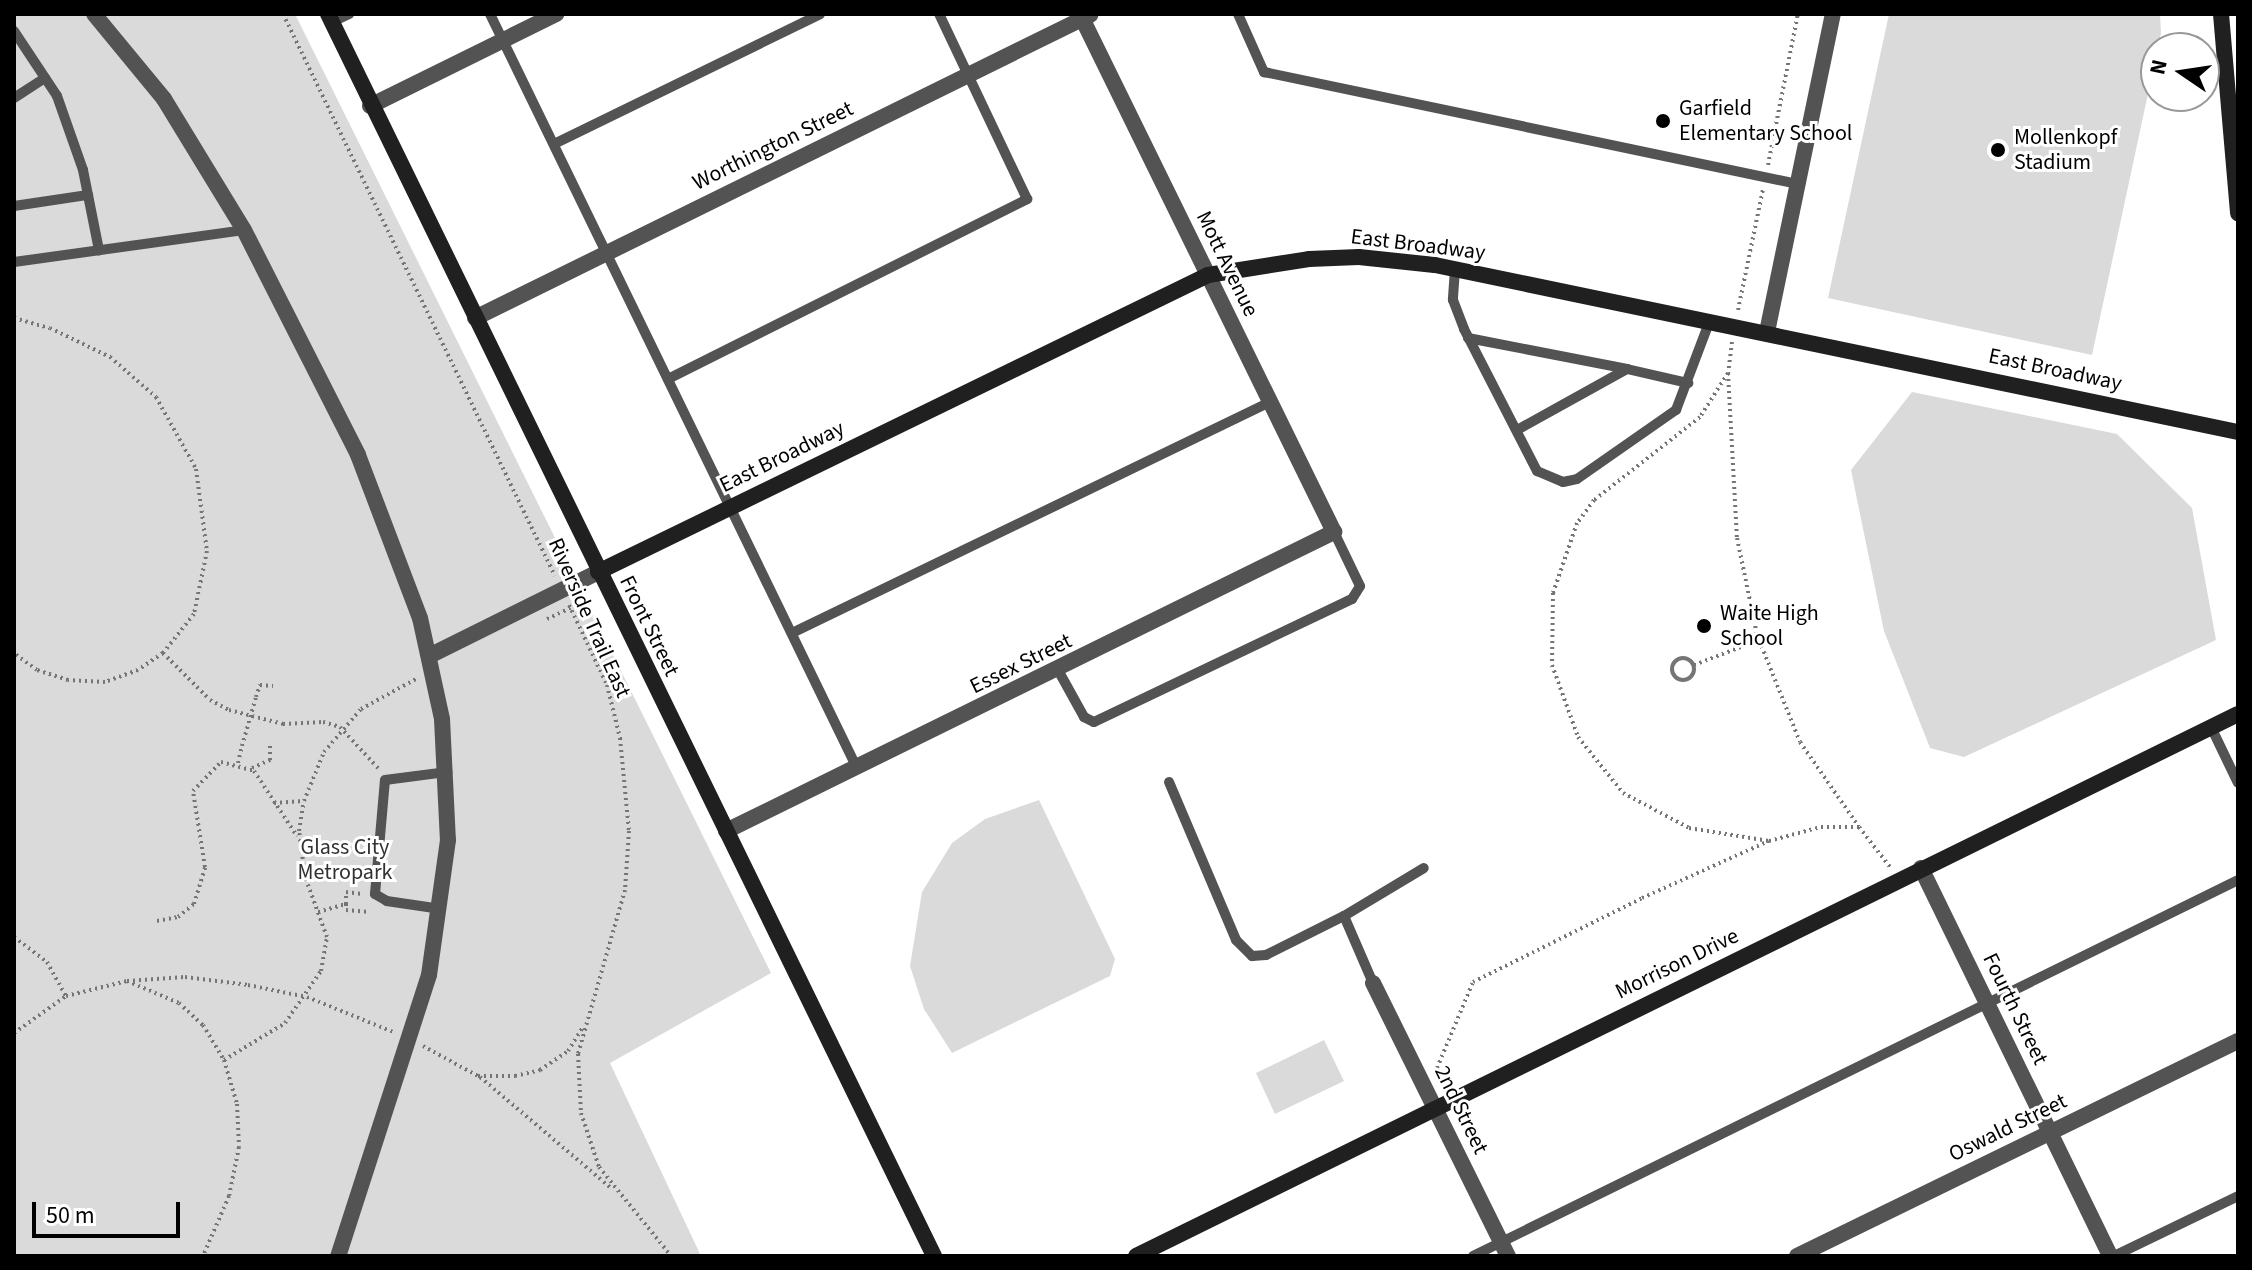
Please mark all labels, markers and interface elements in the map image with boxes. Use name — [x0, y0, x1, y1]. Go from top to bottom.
north arrow — [2140, 32, 2220, 112]
text: N — [2141, 56, 2176, 78]
place label: Garfield Elementary School — [1679, 95, 1852, 146]
street label: Worthington Street — [688, 96, 858, 196]
marker: Garfield Elementary School — [1654, 112, 1672, 130]
place label: Mollenkopf Stadium — [2014, 124, 2117, 176]
marker: Mollenkopf Stadium — [1989, 141, 2007, 159]
street label: Mott Avenue — [1190, 207, 1264, 321]
street label: East Broadway — [1349, 224, 1487, 266]
street label: East Broadway — [1986, 343, 2124, 397]
street label: East Broadway — [715, 415, 849, 499]
street label: Riverside Trail East — [542, 534, 636, 702]
street label: Front Street — [613, 571, 685, 681]
place label: Waite High School — [1720, 600, 1819, 652]
marker: Waite High School — [1695, 617, 1713, 635]
street label: Essex Street — [966, 628, 1076, 700]
park label: Glass City Metropark — [298, 834, 392, 886]
street label: Morrison Drive — [1611, 923, 1743, 1005]
street label: Fourth Street — [1977, 949, 2053, 1069]
street label: 2nd Street — [1428, 1062, 1494, 1158]
street label: Oswald Street — [1945, 1088, 2071, 1168]
scale bar — [36, 1186, 184, 1236]
text: 50 m — [46, 1198, 95, 1233]

